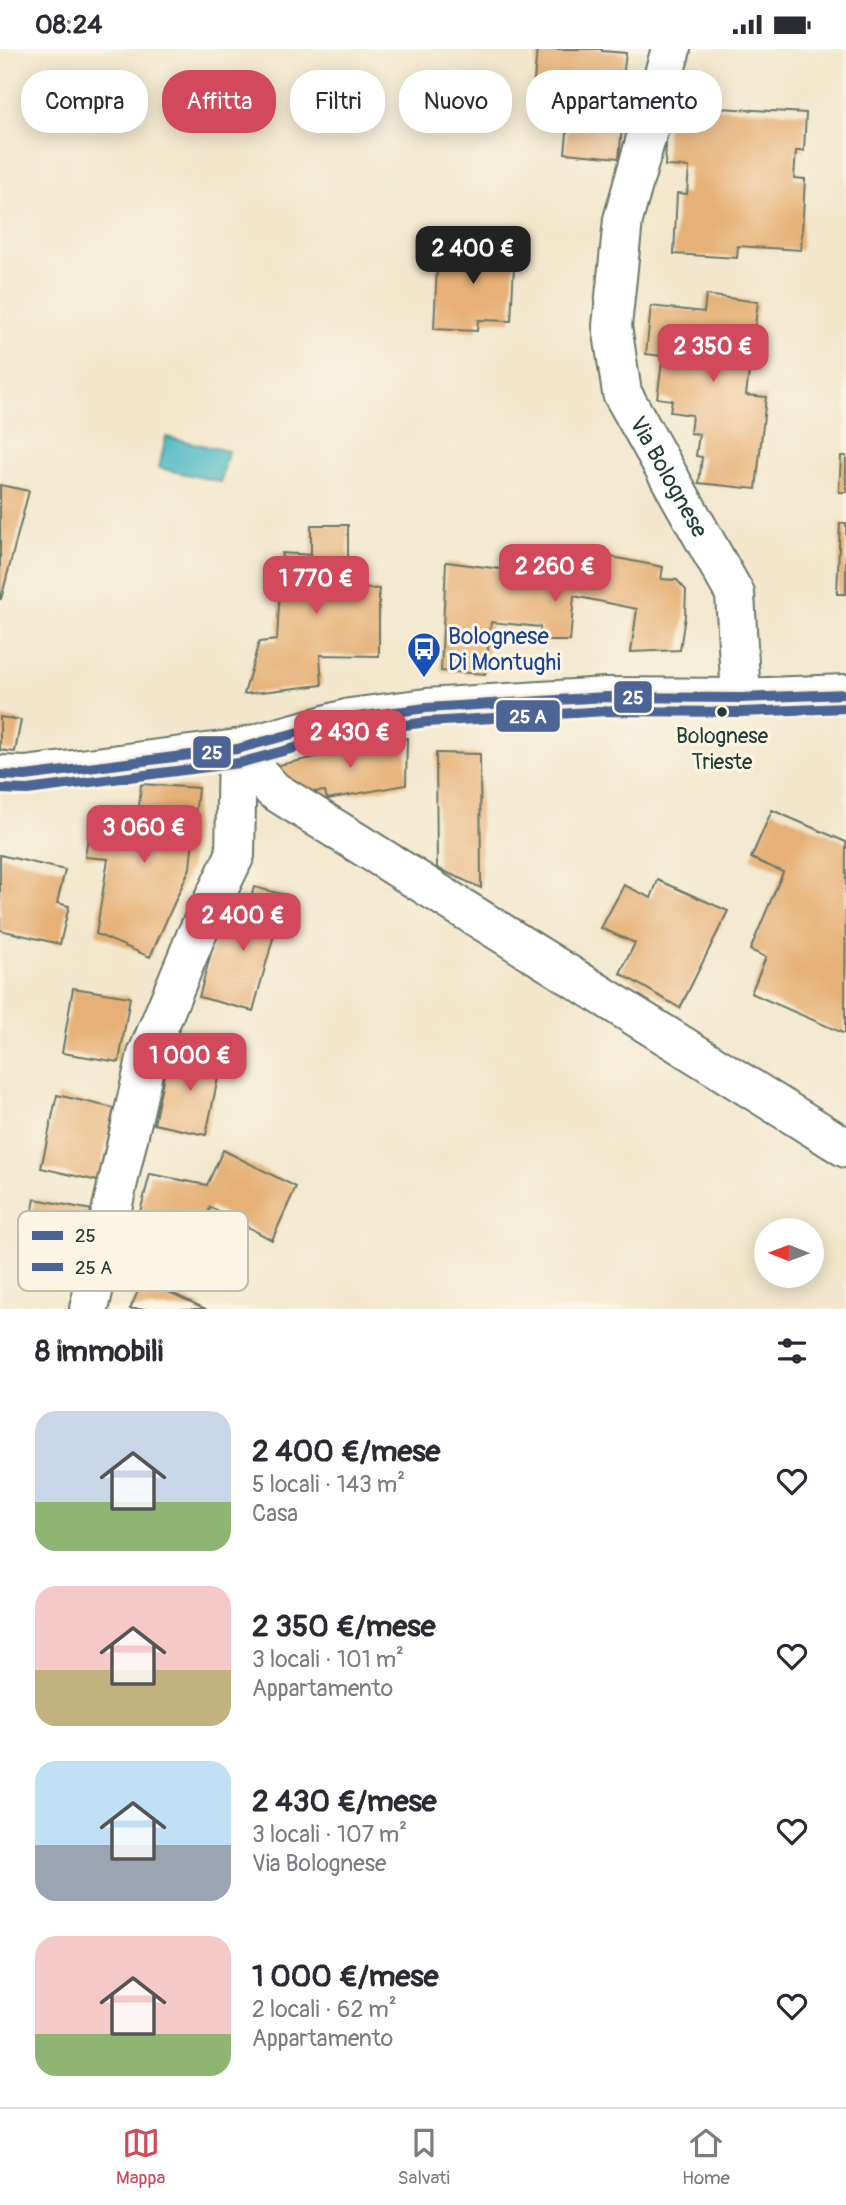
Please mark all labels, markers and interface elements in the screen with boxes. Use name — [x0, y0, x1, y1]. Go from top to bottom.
text: 08:24 — [35, 9, 102, 41]
chip: Compra — [21, 70, 148, 133]
chip: Affitta — [162, 70, 276, 133]
chip: Filtri — [290, 70, 385, 133]
chip: Nuovo — [399, 70, 512, 133]
chip: Appartamento — [526, 70, 722, 133]
pin: 2 400 € — [408, 226, 538, 286]
text: 2 400 € — [432, 234, 514, 263]
pin: 2 350 € — [648, 325, 778, 384]
text: 2 350 € — [673, 332, 753, 361]
street label: Via Bolognese — [623, 411, 715, 543]
pin: 2 260 € — [490, 545, 620, 604]
text: 2 260 € — [515, 552, 595, 581]
pin: 1 770 € — [251, 557, 381, 616]
text: 1 770 € — [279, 564, 353, 593]
place label: Bolognese Di Montughi — [448, 622, 561, 677]
bus stop icon: Bolognese Di Montughi — [405, 630, 443, 679]
line badge: 25 — [613, 680, 653, 714]
text: 25 — [623, 686, 643, 710]
line badge: 25 A — [495, 699, 561, 733]
text: 25 A — [509, 705, 547, 729]
marker: Bolognese Trieste — [715, 705, 729, 719]
pin: 2 430 € — [285, 711, 415, 770]
text: 2 430 € — [310, 718, 390, 747]
place label: Bolognese Trieste — [676, 723, 769, 776]
line badge: 25 — [192, 735, 232, 769]
text: 25 — [202, 741, 222, 765]
pin: 3 060 € — [79, 805, 209, 865]
text: 3 060 € — [103, 813, 185, 842]
pin: 2 400 € — [178, 893, 308, 953]
text: 2 400 € — [202, 901, 284, 930]
pin: 1 000 € — [125, 1033, 255, 1093]
text: 1 000 € — [149, 1041, 231, 1070]
legend — [18, 1211, 248, 1291]
north arrow — [754, 1218, 824, 1288]
map controls — [754, 1218, 824, 1288]
text: 25 — [75, 1224, 96, 1248]
text: 25 A — [75, 1256, 112, 1280]
icon: filters — [773, 1332, 811, 1370]
text: 8 immobili — [35, 1333, 163, 1370]
text: 2 400 €/mese — [252, 1433, 440, 1470]
icon: home — [91, 1439, 175, 1523]
icon: heart — [773, 1462, 811, 1500]
text: 5 locali · 143 m² — [252, 1470, 405, 1499]
text: Casa — [252, 1499, 298, 1528]
text: 2 350 €/mese — [252, 1608, 435, 1645]
icon: home — [91, 1614, 175, 1698]
icon: heart — [773, 1637, 811, 1675]
text: 3 locali · 101 m² — [252, 1645, 404, 1674]
text: Appartamento — [252, 1674, 393, 1703]
text: 2 430 €/mese — [252, 1783, 437, 1820]
icon: home — [91, 1789, 175, 1873]
icon: heart — [773, 1812, 811, 1850]
text: 3 locali · 107 m² — [252, 1820, 407, 1849]
text: Via Bolognese — [252, 1849, 386, 1878]
text: 1 000 €/mese — [252, 1958, 438, 1995]
icon: home — [91, 1964, 175, 2048]
icon: heart — [773, 1987, 811, 2025]
text: 2 locali · 62 m² — [252, 1995, 397, 2024]
text: Appartamento — [252, 2024, 393, 2053]
tab: Mappa — [116, 2124, 165, 2190]
tab: Salvati — [398, 2124, 450, 2190]
tab: Home — [682, 2124, 730, 2190]

